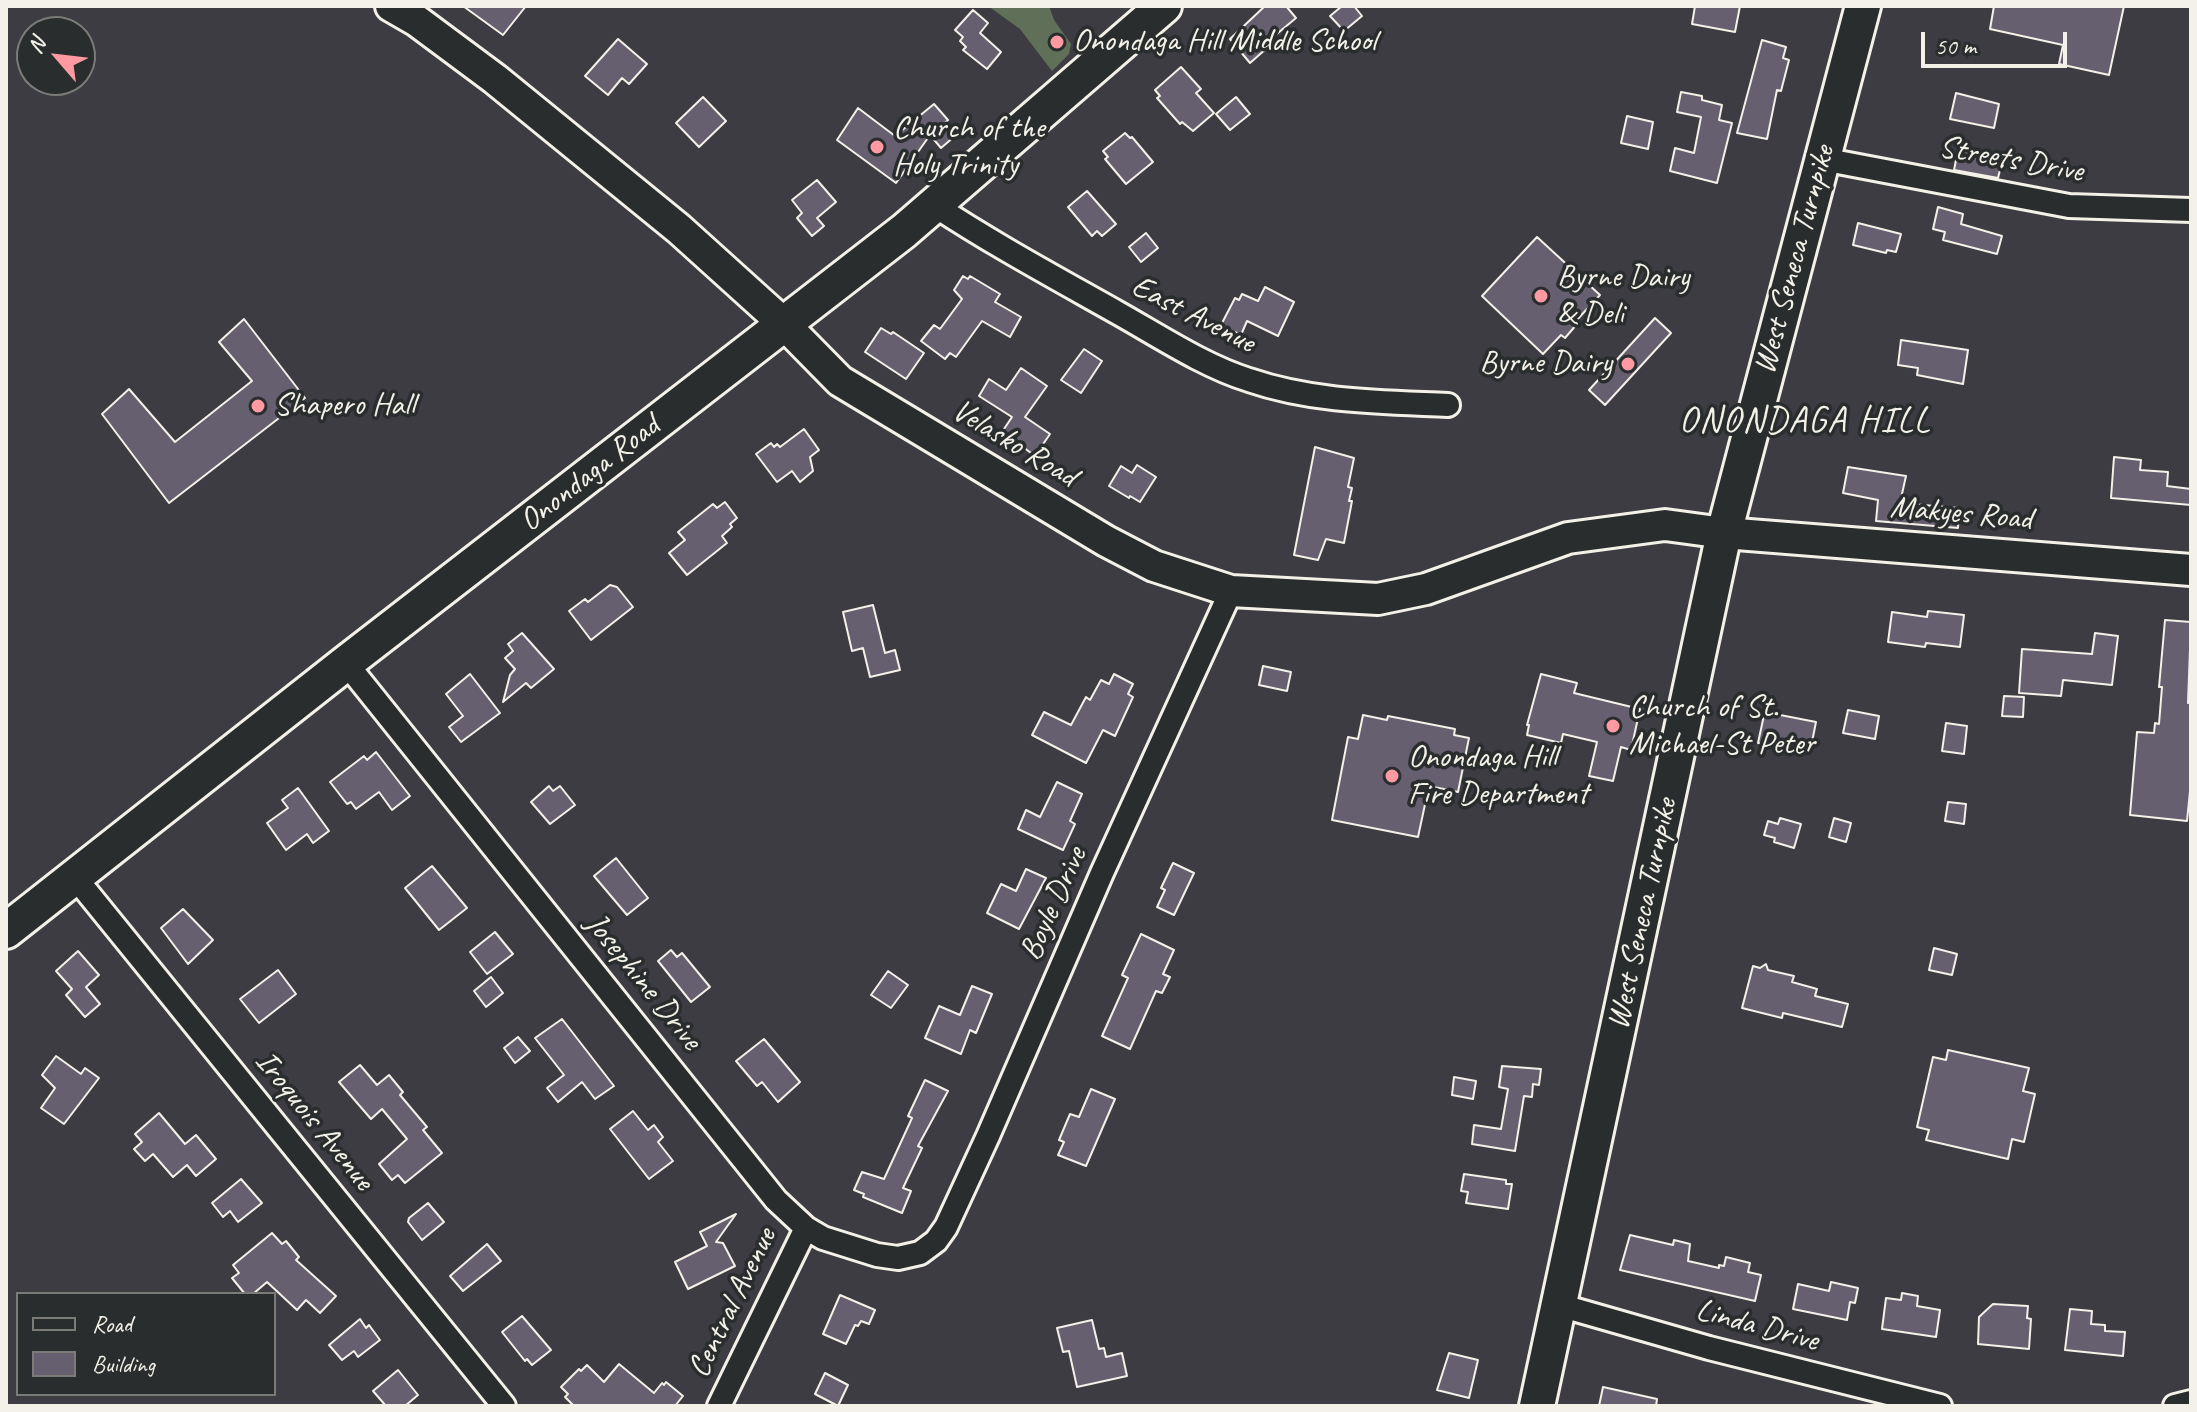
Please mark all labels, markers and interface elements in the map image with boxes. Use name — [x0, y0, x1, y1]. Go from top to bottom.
north arrow — [16, 16, 96, 96]
scale bar — [1925, 16, 2071, 66]
place label: Onondaga Hill Middle School — [1073, 23, 1376, 61]
text: 50 m — [1935, 31, 1976, 61]
text: N — [21, 33, 52, 58]
marker: Onondaga Hill Middle School — [1048, 33, 1066, 51]
place label: Church of the Holy Trinity — [893, 110, 1045, 185]
street label: Streets Drive — [1936, 128, 2086, 192]
marker: Church of the Holy Trinity — [868, 138, 886, 156]
street label: West Seneca Turnpike — [1746, 142, 1844, 378]
place label: Byrne Dairy & Deli — [1557, 259, 1690, 334]
street label: East Avenue — [1125, 268, 1261, 362]
marker: Byrne Dairy & Deli — [1532, 287, 1550, 305]
place label: Byrne Dairy — [1479, 345, 1612, 383]
marker: Byrne Dairy — [1619, 355, 1637, 373]
place label: Shapero Hall — [274, 387, 415, 425]
street label: Velasko Road — [945, 392, 1083, 496]
marker: Shapero Hall — [249, 397, 267, 415]
district label: ONONDAGA HILL — [1681, 400, 1929, 444]
street label: Onondaga Road — [512, 407, 668, 541]
street label: Makyes Road — [1888, 489, 2034, 539]
place label: Church of St. Michael-St Peter — [1629, 689, 1815, 764]
marker: Church of St. Michael-St Peter — [1604, 717, 1622, 735]
place label: Onondaga Hill Fire Department — [1408, 739, 1588, 814]
marker: Onondaga Hill Fire Department — [1383, 767, 1401, 785]
street label: West Seneca Turnpike — [1600, 795, 1686, 1033]
street label: Boyle Drive — [1012, 842, 1096, 966]
street label: Josephine Drive — [576, 906, 710, 1058]
street label: Iroquois Avenue — [246, 1043, 382, 1199]
street label: Central Avenue — [680, 1222, 786, 1384]
street label: Linda Drive — [1692, 1291, 1822, 1361]
legend — [16, 1292, 276, 1396]
text: Road — [92, 1309, 132, 1339]
text: Building — [92, 1349, 155, 1379]

